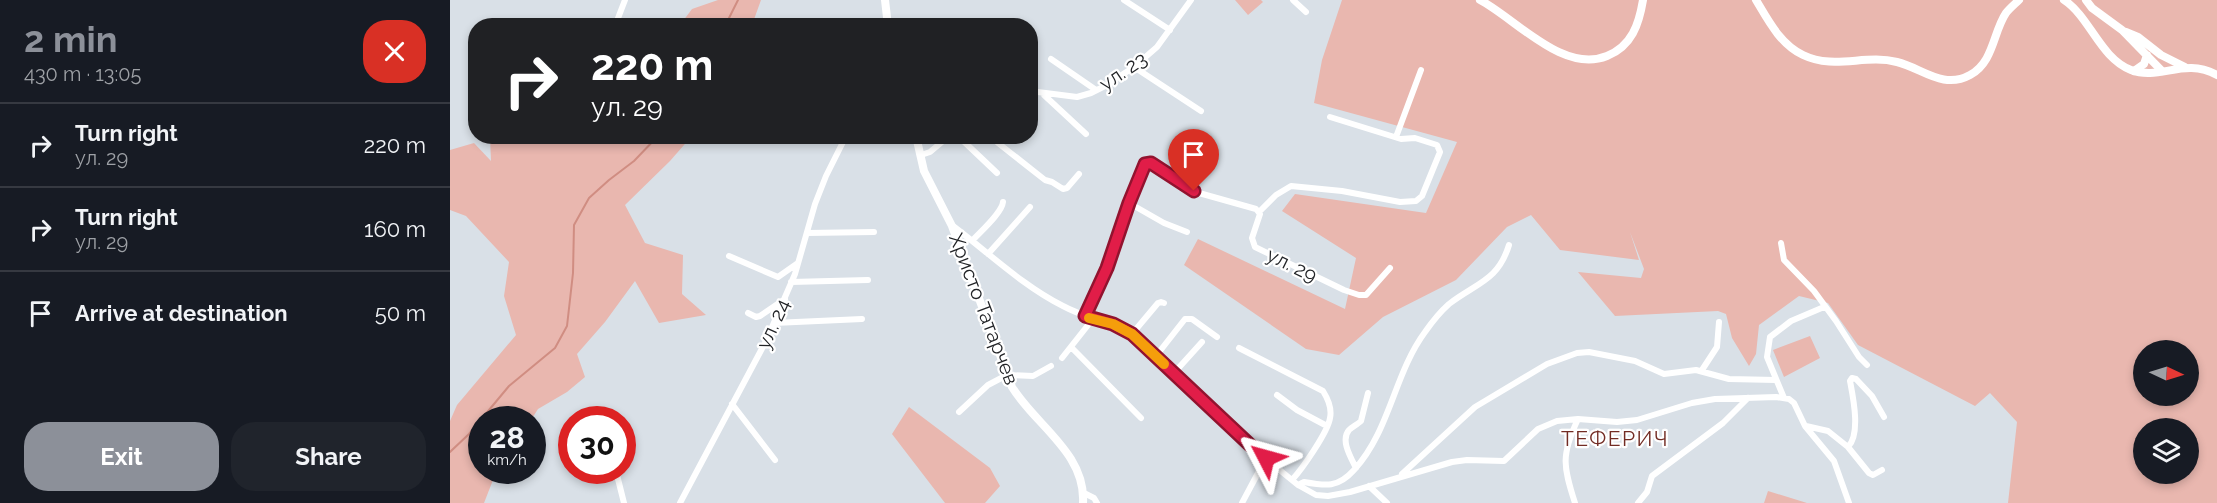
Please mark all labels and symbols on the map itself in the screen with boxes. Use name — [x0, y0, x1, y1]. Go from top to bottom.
street label: ул. 23 — [1095, 46, 1151, 96]
pin — [1168, 129, 1219, 191]
street label: Христо Татарчев — [944, 230, 1024, 388]
street label: ул. 29 — [1263, 243, 1321, 287]
street label: ул. 24 — [751, 295, 795, 353]
north arrow — [2133, 340, 2199, 406]
speed limit sign: 30 — [558, 406, 636, 484]
position arrow — [1234, 426, 1298, 490]
district label: ТЕФЕРИЧ — [1561, 426, 1669, 451]

